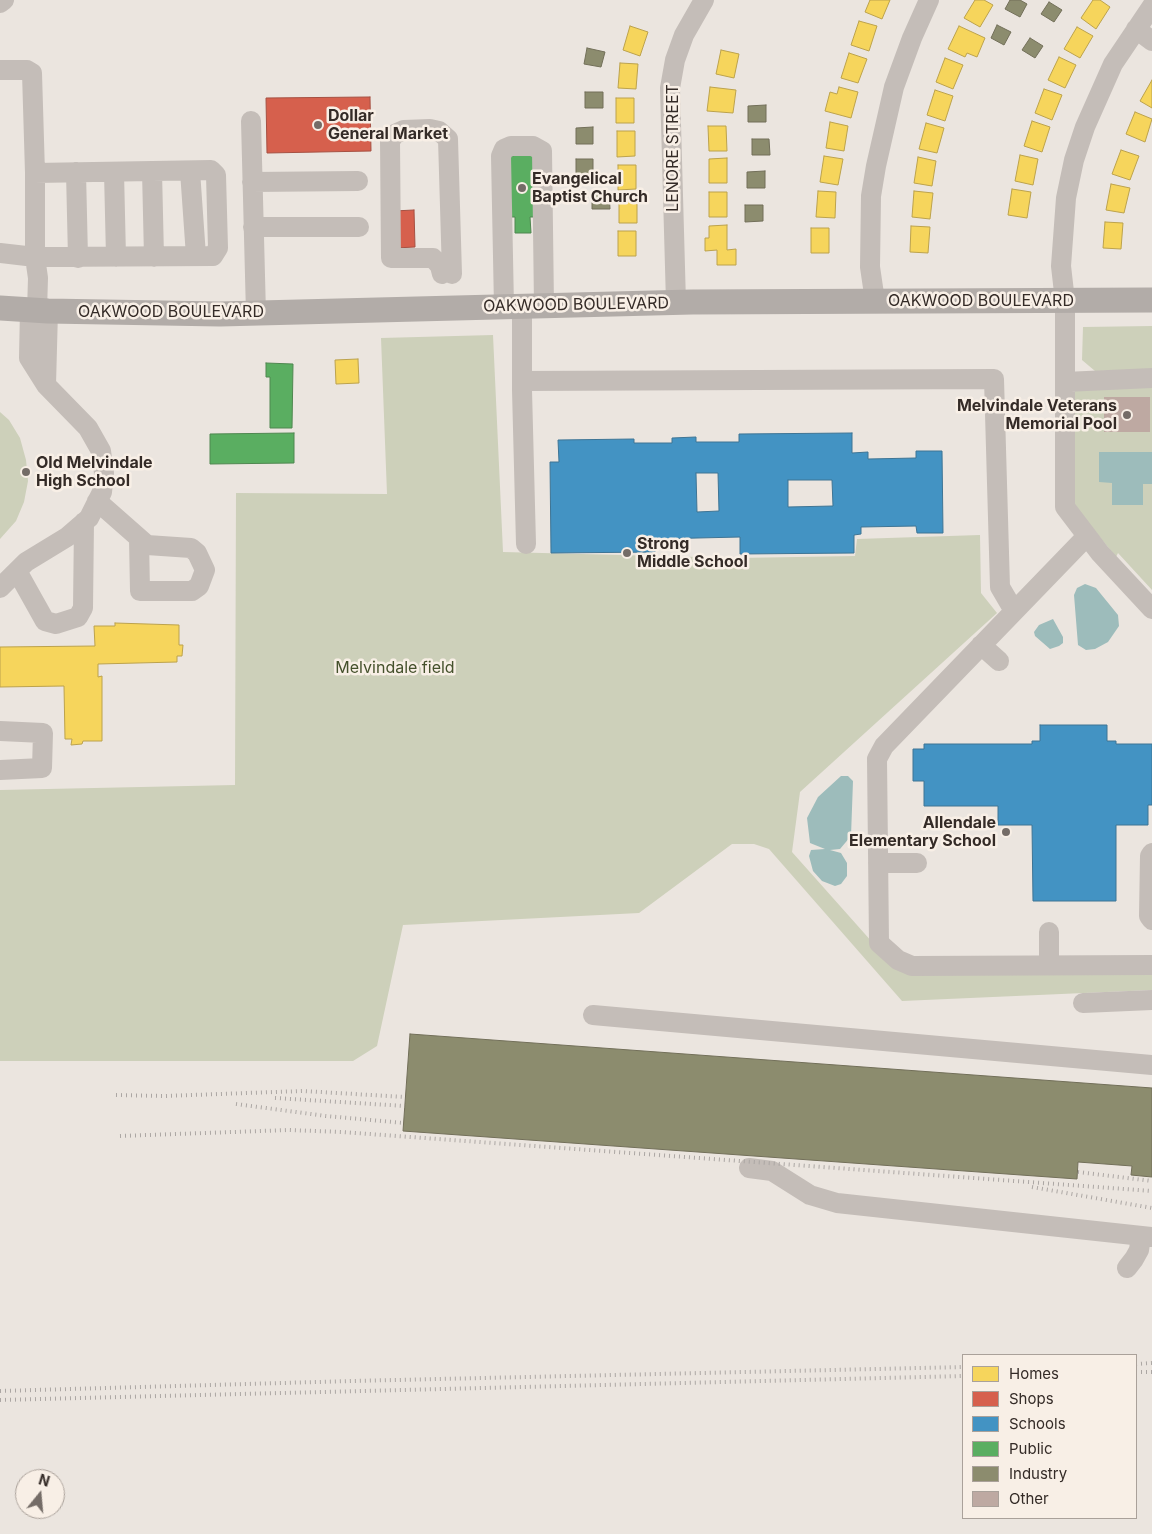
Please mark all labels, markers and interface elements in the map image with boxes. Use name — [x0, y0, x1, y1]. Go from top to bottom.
street label: LENORE STREET — [663, 84, 683, 212]
place label: Dollar General Market — [328, 106, 448, 144]
marker: Dollar General Market — [312, 119, 324, 131]
place label: Evangelical Baptist Church — [532, 169, 648, 207]
marker: Evangelical Baptist Church — [516, 182, 528, 194]
street label: OAKWOOD BOULEVARD — [888, 291, 1074, 311]
street label: OAKWOOD BOULEVARD — [483, 294, 669, 316]
street label: OAKWOOD BOULEVARD — [78, 302, 264, 322]
place label: Melvindale Veterans Memorial Pool — [957, 396, 1117, 434]
marker: Melvindale Veterans Memorial Pool — [1121, 409, 1133, 421]
place label: Old Melvindale High School — [36, 453, 153, 491]
marker: Old Melvindale High School — [20, 466, 32, 478]
place label: Strong Middle School — [637, 534, 748, 572]
marker: Strong Middle School — [621, 547, 633, 559]
park label: Melvindale field — [335, 658, 455, 678]
place label: Allendale Elementary School — [849, 813, 996, 851]
marker: Allendale Elementary School — [1000, 826, 1012, 838]
legend — [962, 1354, 1137, 1519]
text: Homes — [1009, 1364, 1059, 1383]
text: Shops — [1009, 1389, 1054, 1408]
text: Schools — [1009, 1414, 1066, 1433]
text: Public — [1009, 1439, 1052, 1458]
text: Industry — [1009, 1464, 1067, 1483]
north arrow — [15, 1469, 65, 1519]
text: N — [37, 1470, 52, 1490]
text: Other — [1009, 1489, 1049, 1508]

